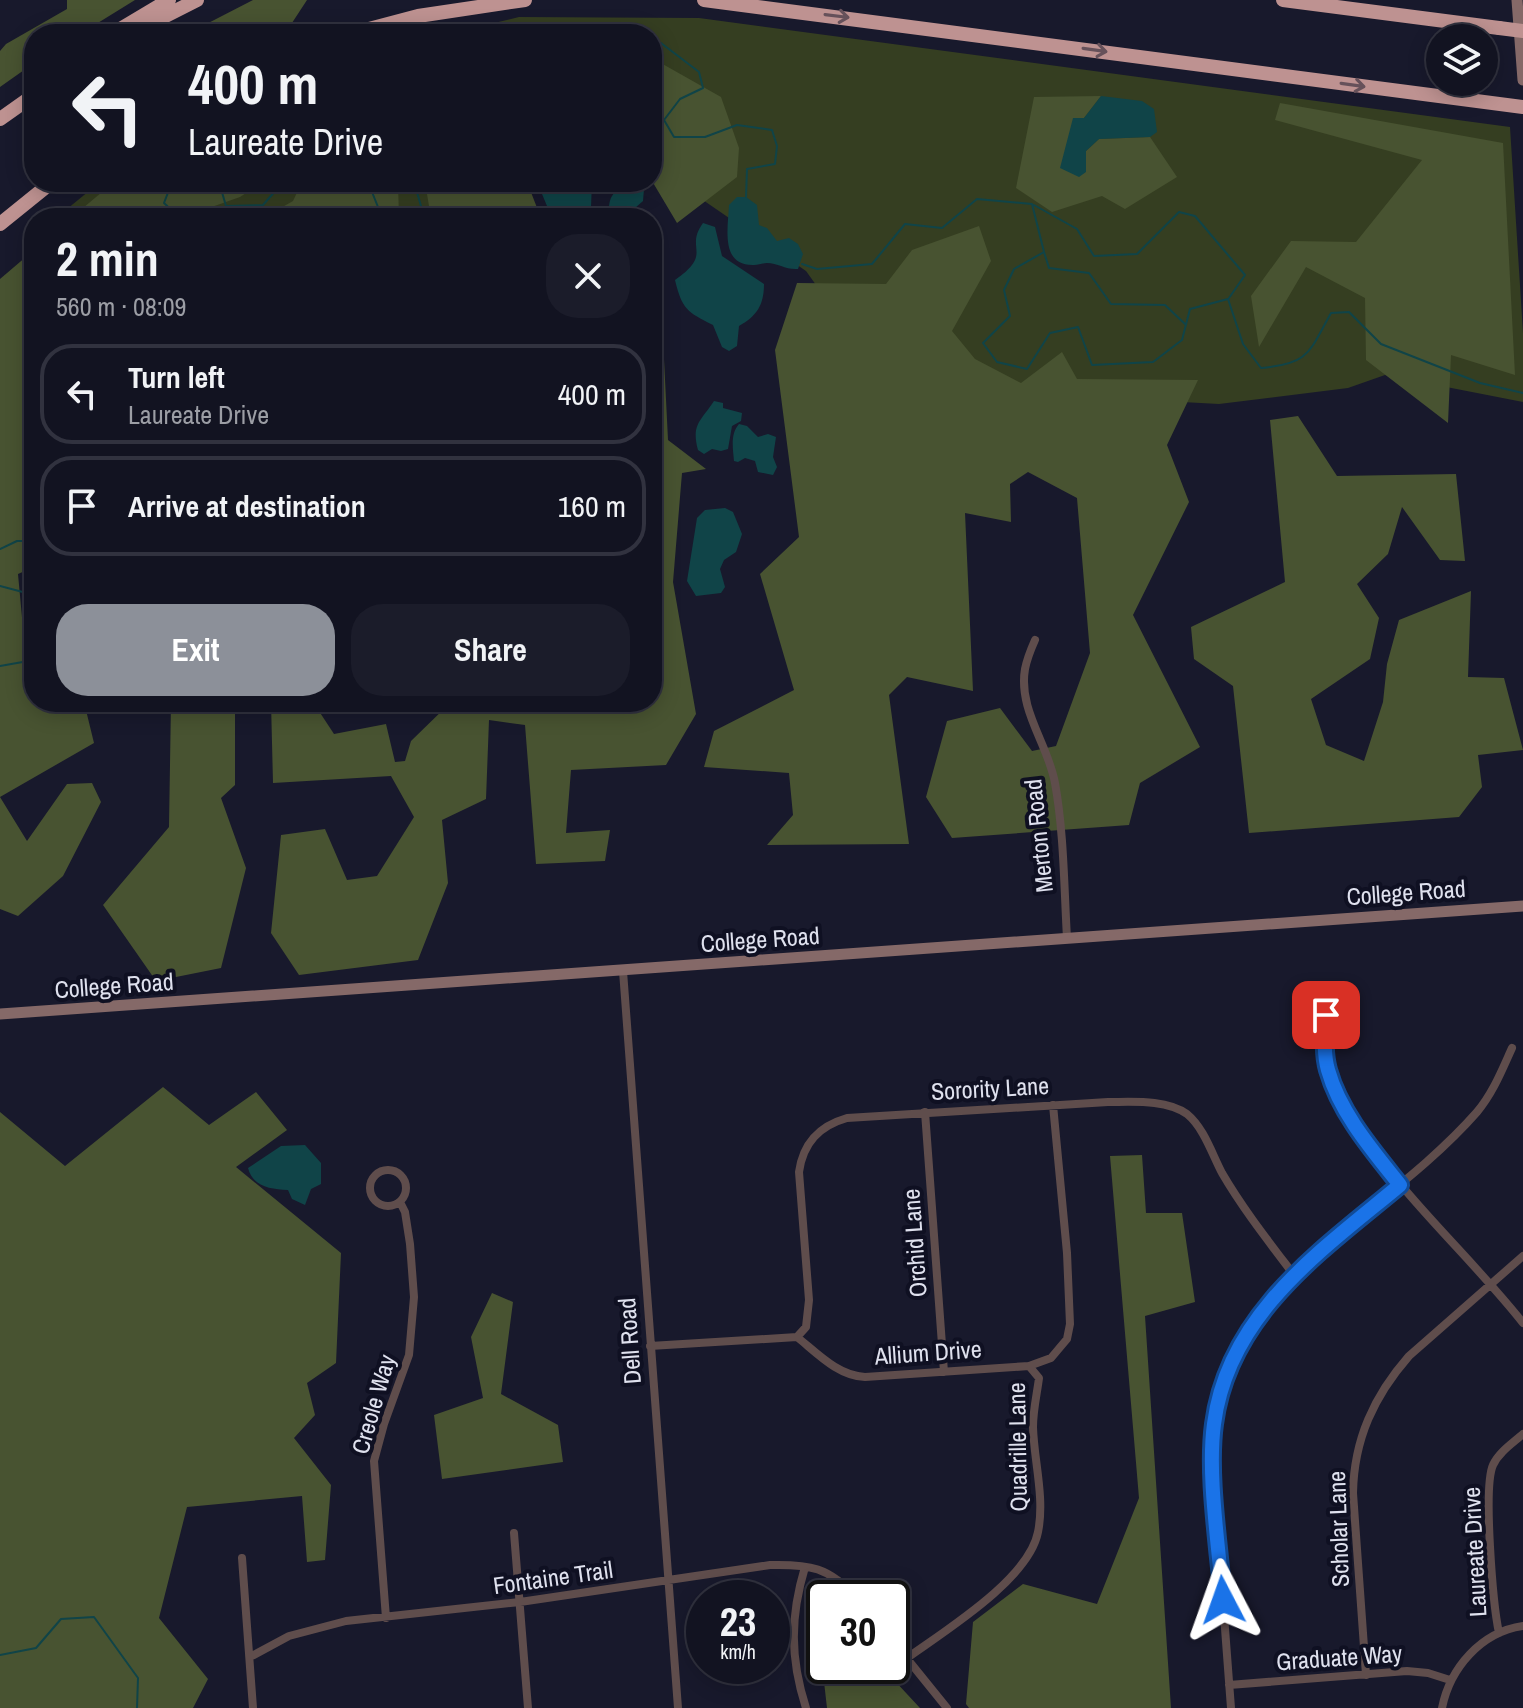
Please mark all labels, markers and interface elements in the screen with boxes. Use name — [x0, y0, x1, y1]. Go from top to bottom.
one-way arrow — [823, 9, 850, 24]
map controls — [1426, 24, 1498, 96]
button: layers — [1426, 24, 1498, 96]
one-way arrow — [1081, 43, 1108, 58]
text: 400 m — [188, 46, 318, 121]
icon: left — [56, 56, 160, 160]
one-way arrow — [1339, 77, 1366, 92]
text: Laureate Drive — [188, 118, 383, 166]
text: 2 min — [56, 226, 159, 291]
button: close — [546, 234, 630, 318]
text: 560 m · 08:09 — [56, 289, 186, 324]
text: Turn left — [128, 357, 225, 397]
icon: left — [60, 372, 104, 416]
text: 400 m — [558, 374, 626, 414]
text: Laureate Drive — [128, 397, 269, 432]
icon: arrive — [60, 484, 104, 528]
text: Arrive at destination — [128, 486, 366, 526]
text: 160 m — [558, 486, 626, 526]
button: Exit — [56, 604, 335, 696]
button: Share — [351, 604, 630, 696]
street label: Merton Road — [1016, 778, 1060, 894]
street label: College Road — [1345, 872, 1467, 912]
street label: College Road — [699, 919, 821, 959]
street label: College Road — [53, 965, 175, 1005]
pin — [1292, 981, 1360, 1049]
icon: arrive — [1304, 993, 1348, 1037]
street label: Sorority Lane — [930, 1069, 1050, 1107]
street label: Orchid Lane — [894, 1188, 934, 1298]
street label: Dell Road — [610, 1297, 648, 1385]
street label: Allium Drive — [872, 1332, 983, 1372]
street label: Creole Way — [344, 1350, 402, 1457]
street label: Quadrille Lane — [1000, 1382, 1034, 1512]
street label: Scholar Lane — [1320, 1470, 1356, 1588]
street label: Laureate Drive — [1455, 1486, 1493, 1618]
street label: Fontaine Trail — [491, 1553, 615, 1601]
position arrow — [1181, 1558, 1265, 1642]
speed limit sign: 30 — [806, 1580, 910, 1684]
text: 23 — [720, 1595, 756, 1648]
street label: Graduate Way — [1275, 1637, 1403, 1677]
text: km/h — [720, 1638, 756, 1665]

